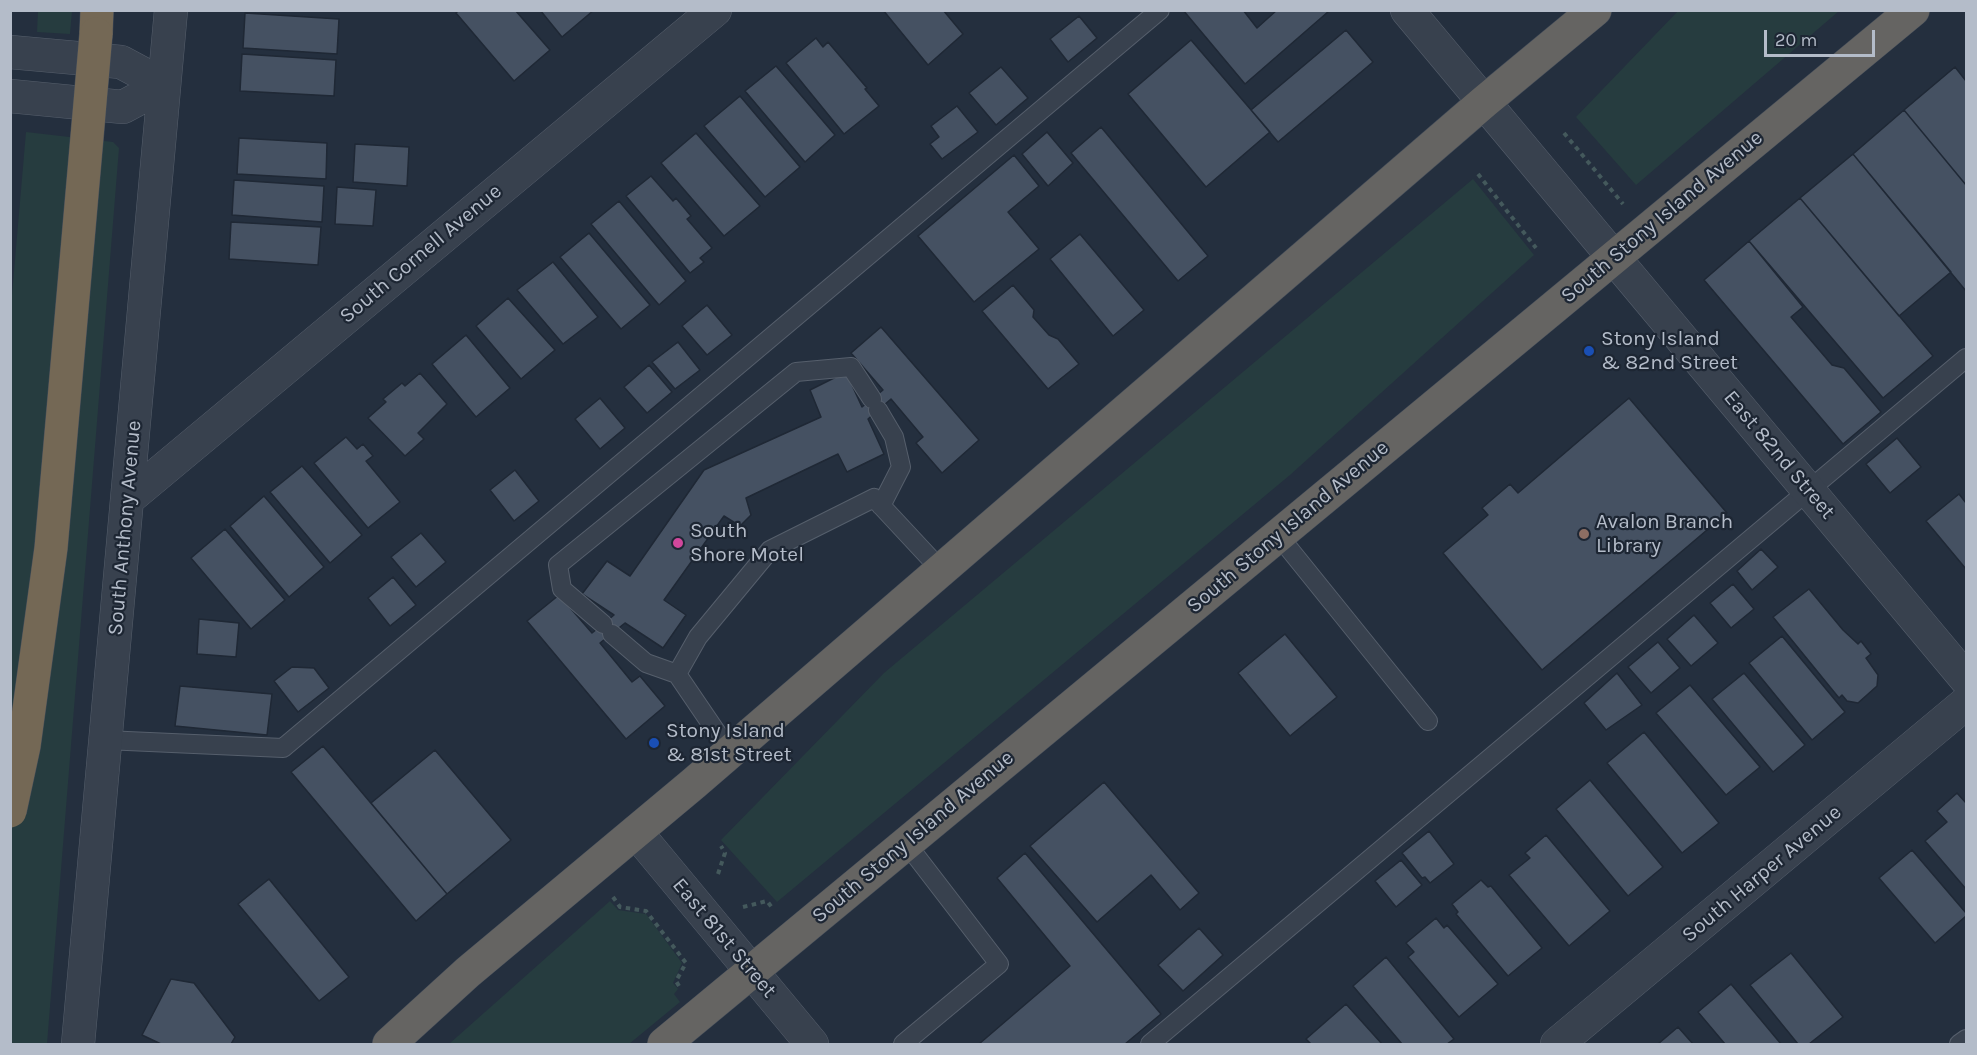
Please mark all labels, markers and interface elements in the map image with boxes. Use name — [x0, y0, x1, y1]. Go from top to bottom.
scale bar — [1767, 18, 1878, 56]
text: 20 m — [1775, 29, 1817, 51]
street label: South Stony Island Avenue — [1556, 125, 1768, 309]
street label: South Cornell Avenue — [335, 179, 507, 329]
place label: Stony Island & 82nd Street — [1601, 326, 1738, 376]
marker: Stony Island & 82nd Street — [1582, 344, 1596, 358]
street label: East 82nd Street — [1718, 386, 1840, 524]
street label: South Anthony Avenue — [103, 419, 147, 637]
street label: South Stony Island Avenue — [1182, 435, 1394, 619]
place label: Avalon Branch Library — [1596, 509, 1733, 559]
place label: South Shore Motel — [690, 518, 804, 568]
marker: Avalon Branch Library — [1577, 527, 1591, 541]
marker: South Shore Motel — [671, 536, 685, 550]
place label: Stony Island & 81st Street — [666, 718, 792, 768]
marker: Stony Island & 81st Street — [647, 736, 661, 750]
street label: South Stony Island Avenue — [807, 745, 1019, 929]
street label: South Harper Avenue — [1677, 800, 1847, 948]
street label: East 81st Street — [667, 873, 781, 1003]

